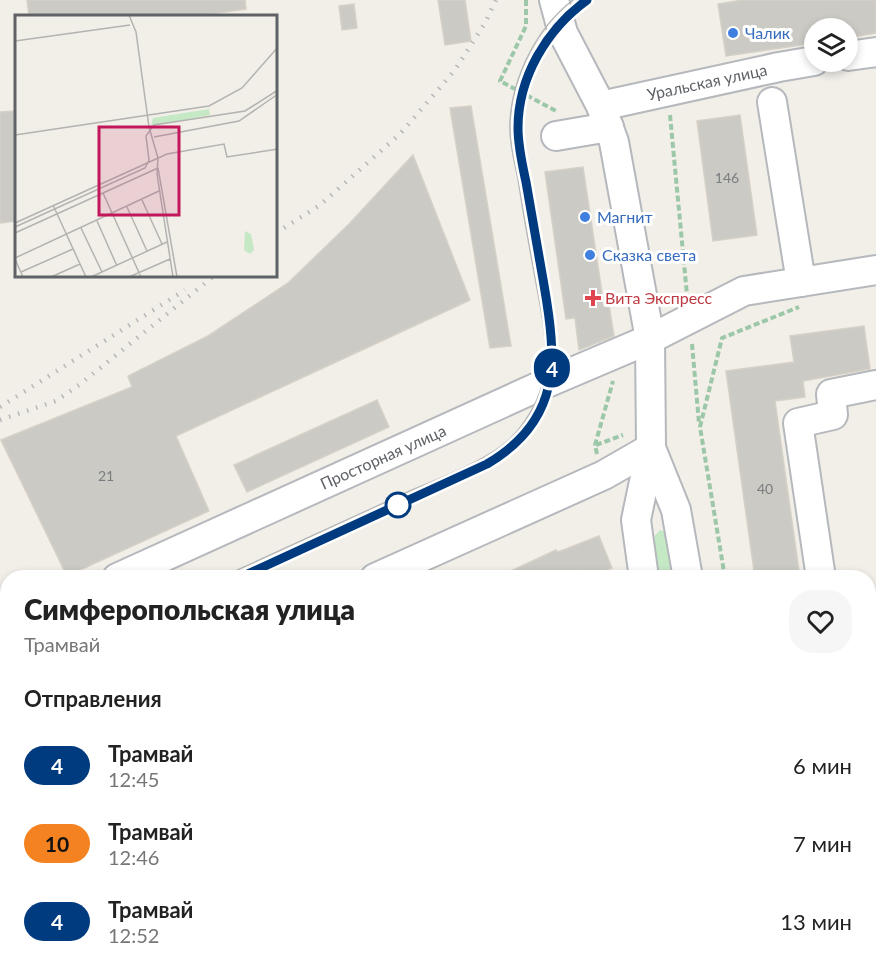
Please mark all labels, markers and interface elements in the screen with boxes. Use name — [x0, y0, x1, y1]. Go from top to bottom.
inset map — [15, 15, 278, 278]
map controls — [804, 18, 858, 72]
button: layers — [804, 18, 858, 72]
place label: Чалик — [745, 23, 791, 42]
marker: Чалик — [726, 26, 740, 40]
street label: Уральская улица — [645, 59, 769, 104]
house number: 146 — [715, 169, 739, 186]
place label: Магнит — [597, 207, 653, 226]
marker: Магнит — [578, 210, 592, 224]
place label: Сказка света — [602, 245, 696, 264]
marker: Сказка света — [583, 248, 597, 262]
place label: Вита Экспресс — [605, 288, 713, 307]
marker: Вита Экспресс — [586, 291, 600, 305]
line badge: 4 — [532, 348, 572, 388]
text: 4 — [546, 356, 558, 381]
street label: Просторная улица — [317, 420, 449, 493]
house number: 21 — [98, 467, 114, 484]
house number: 40 — [757, 480, 773, 497]
unlabelled marker — [385, 492, 411, 518]
button: heart — [789, 590, 852, 653]
text: Симферопольская улица — [24, 592, 355, 626]
text: Трамвай — [24, 632, 100, 656]
text: Отправления — [24, 685, 162, 712]
text: Трамвай — [108, 740, 193, 767]
text: 6 мин — [793, 752, 852, 779]
text: 4 — [51, 753, 63, 778]
text: 12:45 — [108, 767, 159, 791]
text: Трамвай — [108, 818, 193, 845]
text: 7 мин — [793, 830, 852, 857]
text: 10 — [45, 831, 69, 856]
text: 12:46 — [108, 845, 159, 869]
text: Трамвай — [108, 896, 193, 923]
text: 13 мин — [780, 908, 852, 935]
text: 4 — [51, 909, 63, 934]
text: 12:52 — [108, 923, 159, 947]

